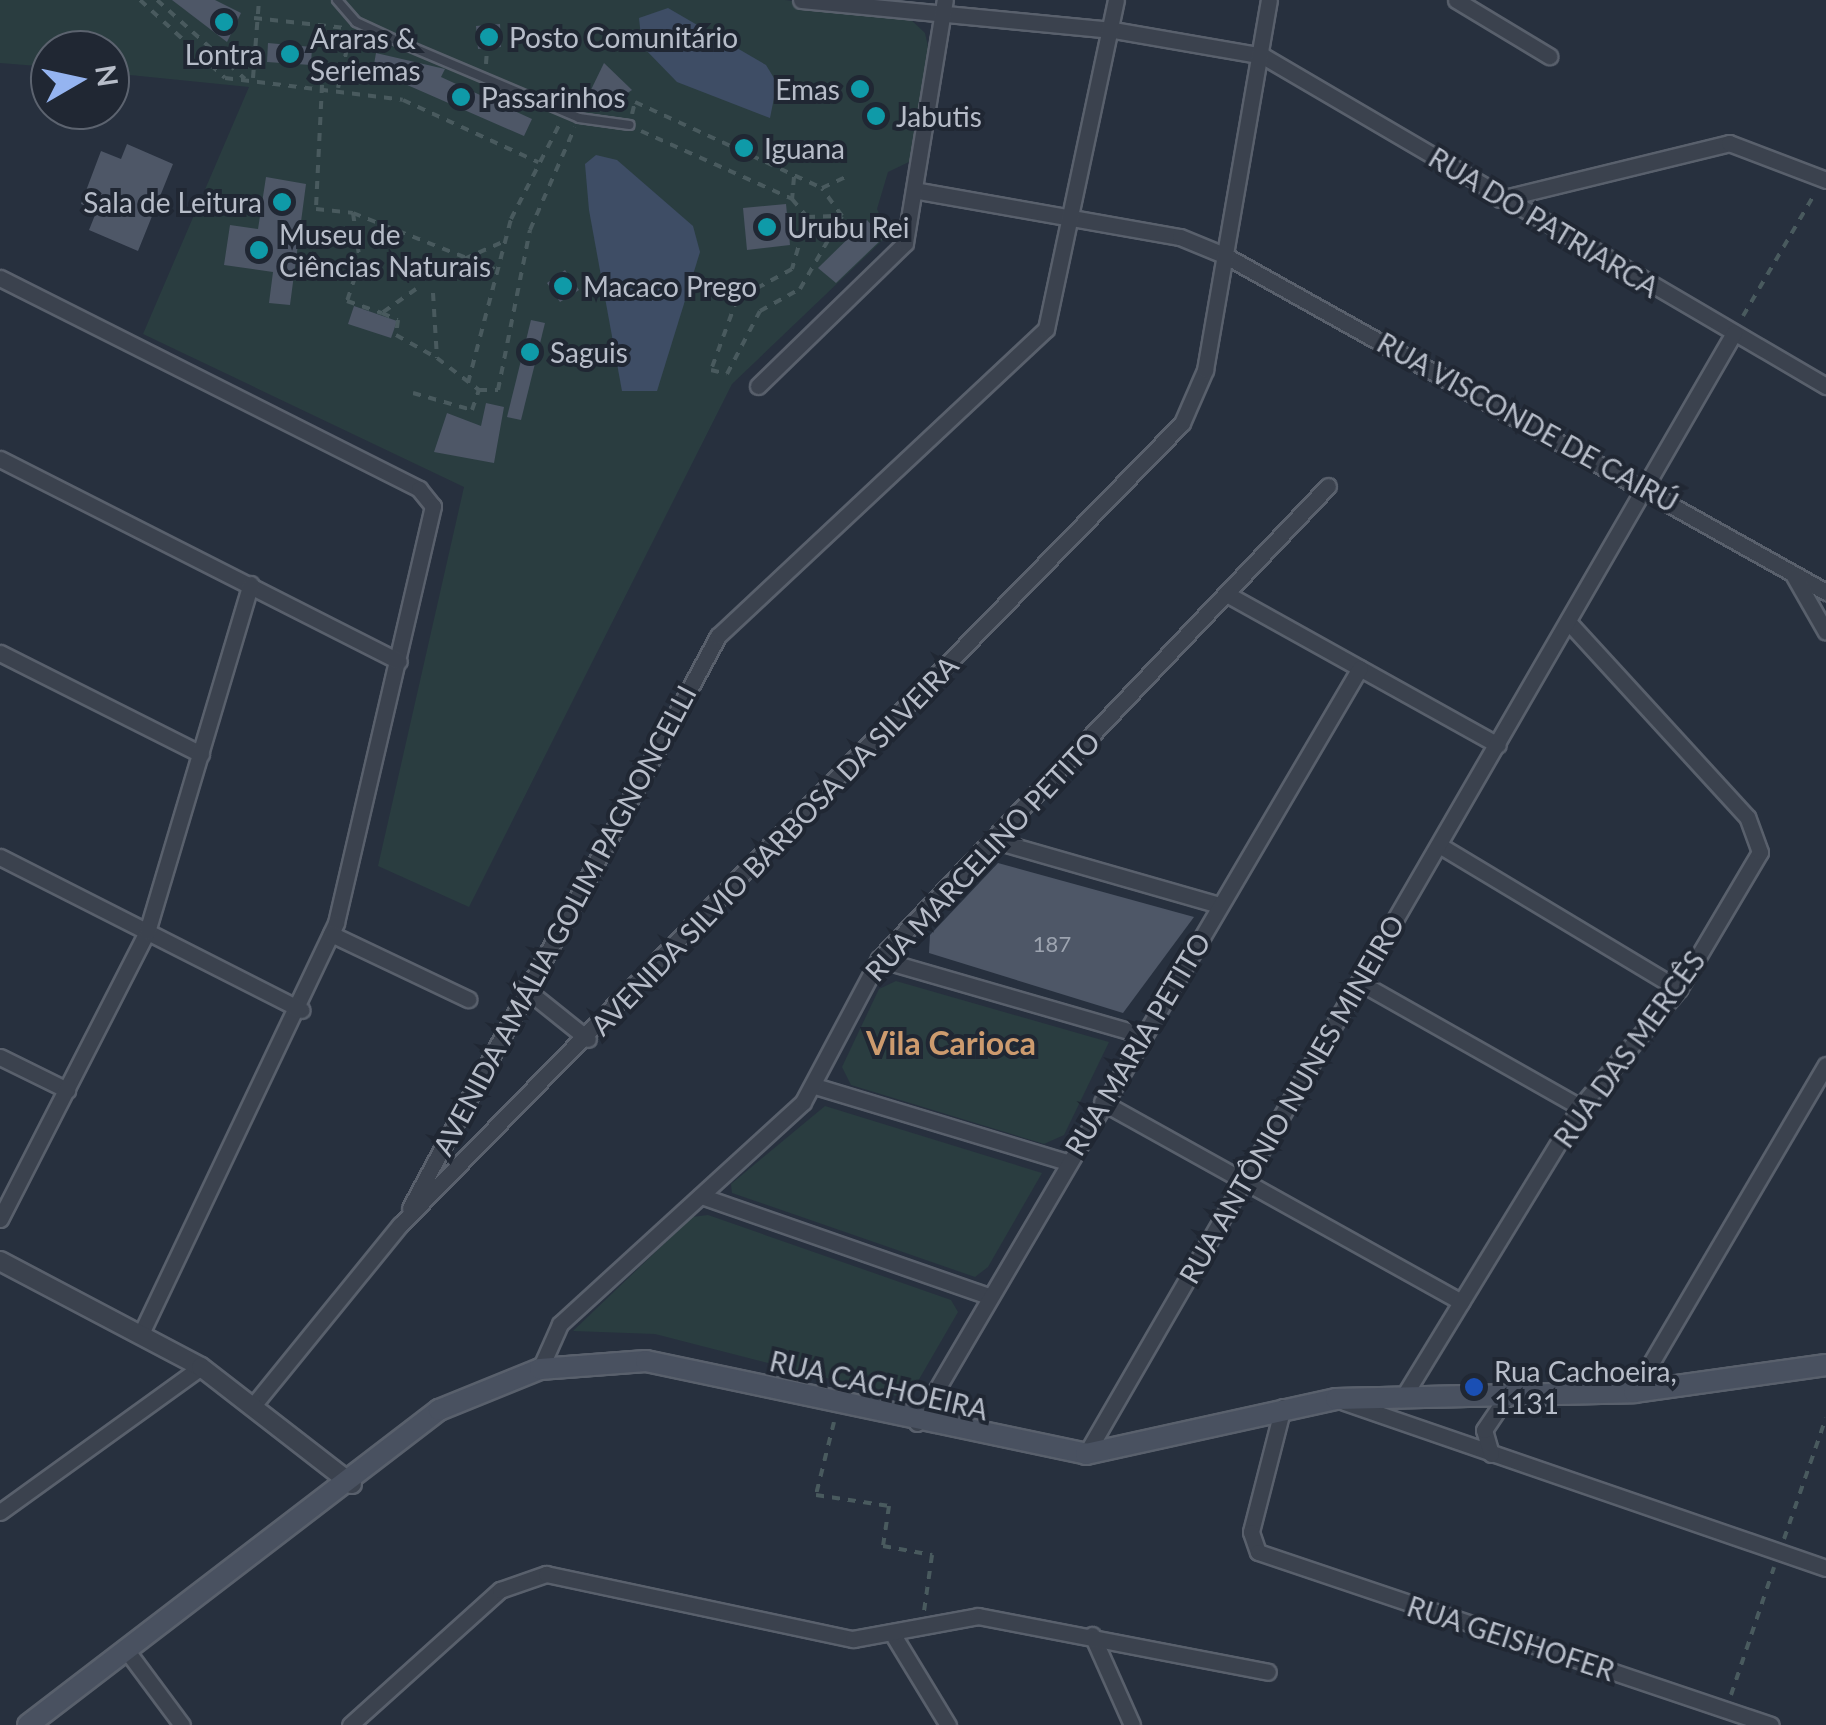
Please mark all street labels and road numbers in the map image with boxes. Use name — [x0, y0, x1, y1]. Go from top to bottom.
street label: RUA DO PATRIARCA — [1423, 140, 1665, 304]
street label: RUA VISCONDE DE CAIRÚ — [1371, 325, 1685, 519]
street label: AVENIDA SILVIO BARBOSA DA SILVEIRA — [582, 647, 966, 1043]
street label: AVENIDA AMÁLIA GOLIM PAGNONCELLI — [425, 678, 703, 1162]
street label: RUA MARCELINO PETITO — [857, 724, 1107, 988]
street label: RUA ANTÔNIO NUNES MINEIRO — [1171, 908, 1411, 1290]
street label: RUA MARIA PETITO — [1057, 926, 1217, 1162]
street label: RUA DAS MERCÊS — [1546, 944, 1712, 1154]
street label: RUA CACHOEIRA — [766, 1343, 992, 1427]
street label: RUA GEISHOFER — [1403, 1589, 1619, 1687]

